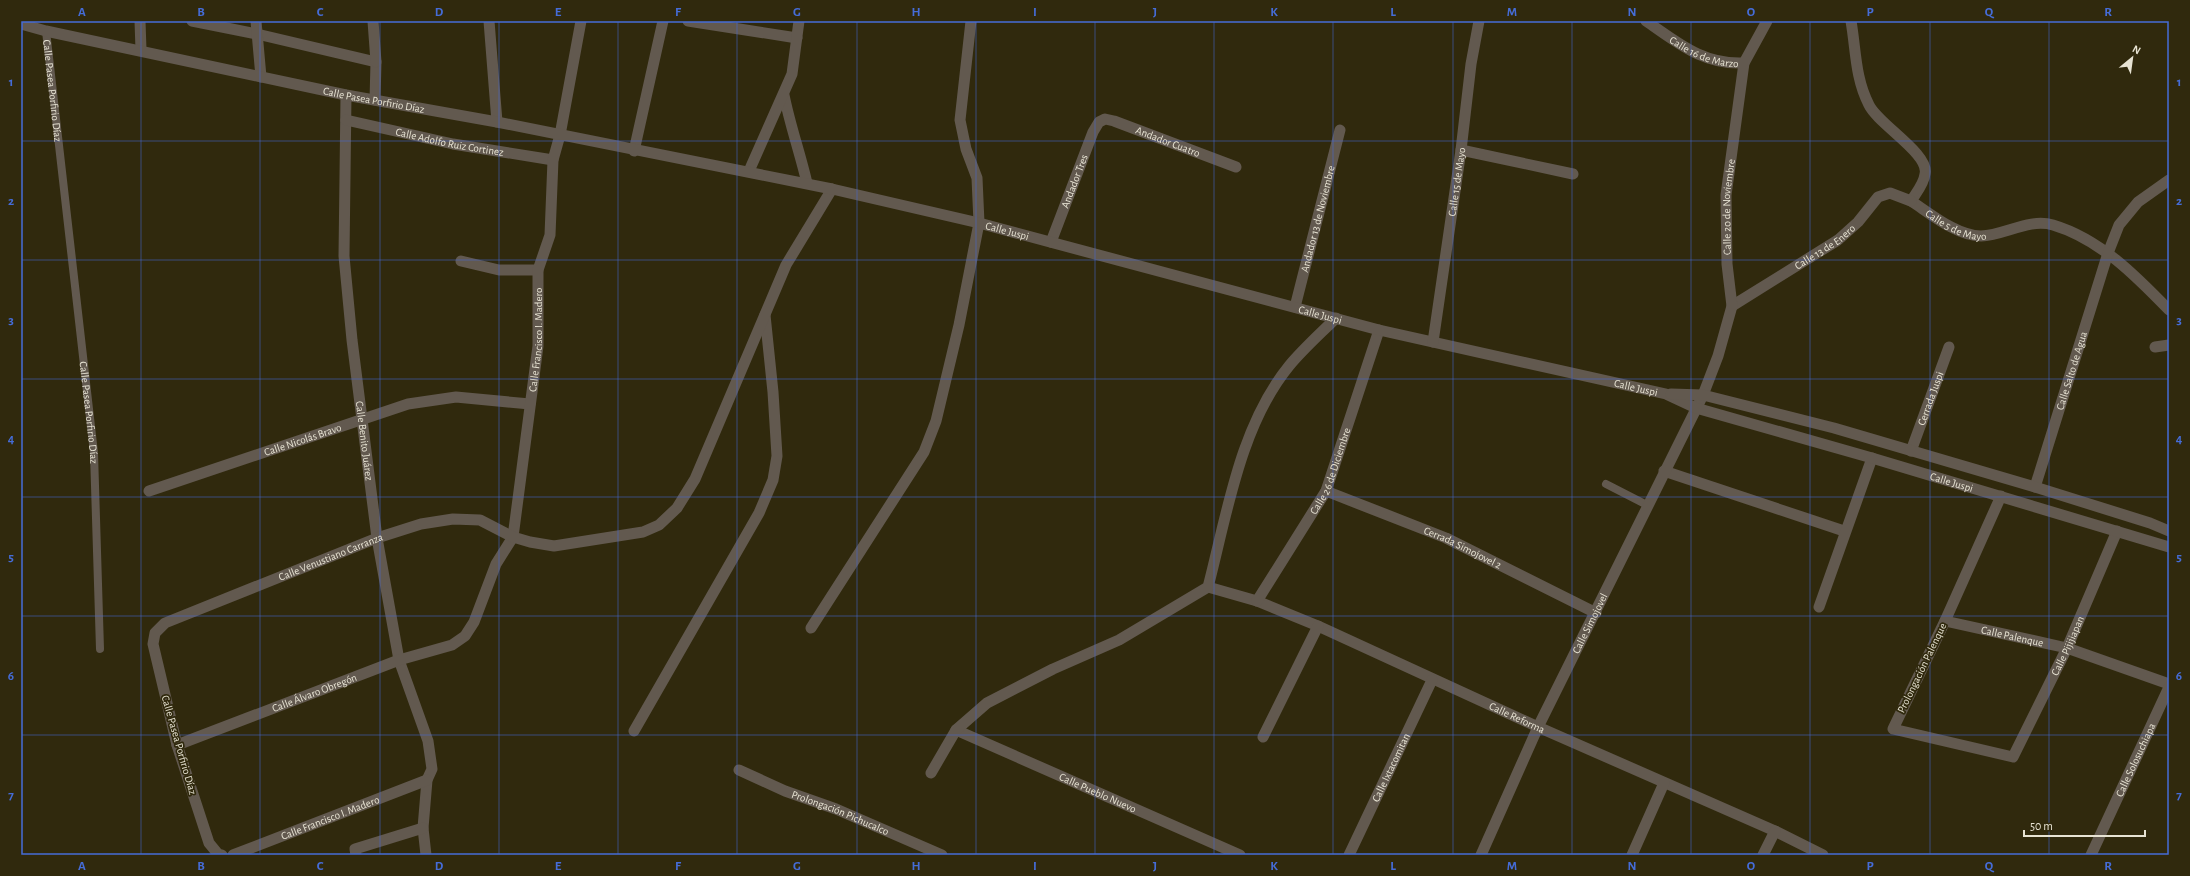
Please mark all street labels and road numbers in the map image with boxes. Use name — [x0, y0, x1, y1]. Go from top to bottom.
street label: Calle 16 de Marzo — [1668, 34, 1739, 69]
street label: Calle Pasea Porfirio Díaz — [42, 39, 64, 143]
street label: Calle Pasea Porfirio Díaz — [322, 85, 426, 115]
street label: Andador Cuatro — [1134, 124, 1202, 158]
street label: Calle Adolfo Ruiz Cortinez — [395, 126, 505, 158]
street label: Calle 15 de Mayo — [1446, 147, 1467, 217]
street label: Andador Tres — [1059, 153, 1089, 210]
street label: Calle 20 de Noviembre — [1720, 158, 1736, 255]
street label: Andador 13 de Noviembre — [1299, 164, 1336, 273]
street label: Calle 5 de Mayo — [1924, 207, 1987, 242]
street label: Calle Juspi — [984, 220, 1030, 242]
street label: Calle 13 de Enero — [1792, 222, 1857, 271]
street label: Calle Francisco I. Madero — [527, 288, 544, 392]
street label: Calle Juspi — [1297, 303, 1343, 325]
street label: Calle Salto de Agua — [2054, 330, 2089, 411]
street label: Calle Pasea Porfirio Díaz — [78, 361, 100, 464]
street label: Cerrada Juspi — [1915, 370, 1945, 427]
street label: Calle Juspi — [1613, 377, 1659, 398]
street label: Calle Benito Juárez — [354, 400, 375, 482]
street label: Calle Nicolás Bravo — [262, 421, 343, 458]
street label: Calle 26 de Diciembre — [1307, 426, 1352, 516]
street label: Calle Juspi — [1929, 470, 1975, 494]
street label: Cerrada Simojovel 2 — [1422, 524, 1503, 570]
street label: Calle Venustiano Carranza — [277, 531, 384, 582]
street label: Calle Simojovel — [1570, 591, 1609, 655]
street label: Calle Pijijiapan — [2049, 614, 2086, 677]
street label: Prolongación Palenque — [1895, 621, 1949, 715]
street label: Calle Palenque — [1980, 624, 2045, 648]
street label: Calle Álvaro Obregón — [270, 671, 358, 714]
street label: Calle Pasea Porfirio Díaz — [160, 694, 199, 796]
street label: Calle Reforma — [1488, 700, 1547, 735]
street label: Calle Solosuchiapa — [2113, 721, 2157, 798]
street label: Calle Ixtacomitan — [1370, 731, 1412, 803]
street label: Calle Pueblo Nuevo — [1058, 771, 1138, 814]
street label: Prolongación Pichucalco — [790, 788, 891, 837]
street label: Calle Francisco I. Madero — [279, 794, 381, 841]

